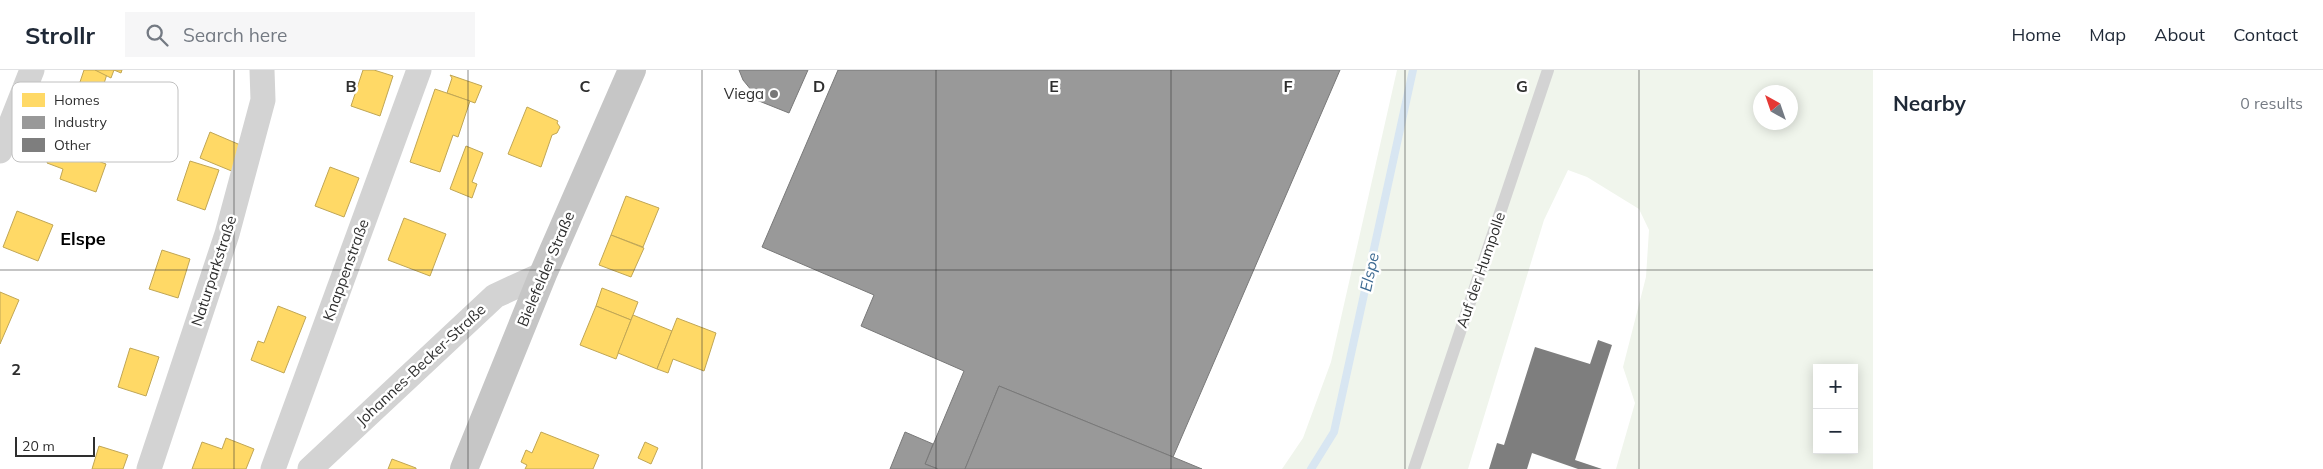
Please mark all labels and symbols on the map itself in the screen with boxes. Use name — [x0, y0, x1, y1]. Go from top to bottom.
text: B — [345, 76, 357, 96]
text: C — [580, 76, 591, 96]
text: D — [813, 76, 825, 96]
text: E — [1049, 76, 1059, 96]
text: F — [1283, 76, 1293, 96]
text: G — [1516, 76, 1528, 96]
legend — [12, 82, 178, 162]
place label: Viega — [724, 84, 764, 103]
north arrow — [1753, 85, 1798, 130]
marker: Viega — [768, 88, 780, 100]
text: Homes — [54, 91, 100, 109]
text: Industry — [54, 113, 108, 131]
text: Other — [54, 136, 92, 154]
street label: Bielefelder Straße — [513, 208, 578, 329]
street label: Auf der Humpolle — [1452, 209, 1509, 330]
street label: Naturparkstraße — [187, 213, 240, 329]
street label: Knappenstraße — [318, 216, 373, 323]
district label: Elspe — [60, 227, 106, 250]
water label: Elspe — [1355, 250, 1383, 293]
street label: Johannes-Becker-Straße — [352, 300, 489, 430]
text: 2 — [11, 359, 21, 379]
scale bar — [15, 434, 95, 457]

